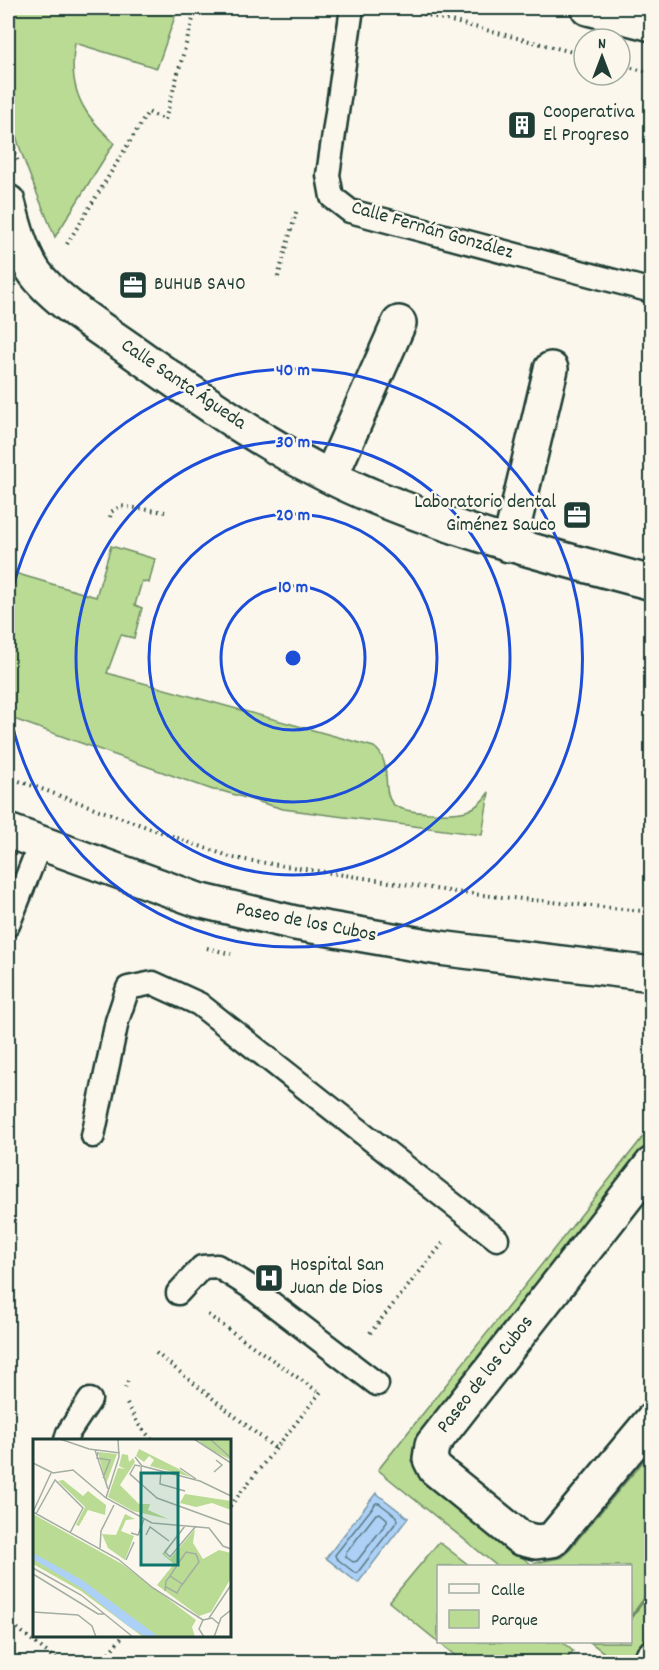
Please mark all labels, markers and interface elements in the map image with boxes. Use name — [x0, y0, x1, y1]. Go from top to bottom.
north arrow — [572, 27, 632, 87]
text: N — [598, 33, 606, 56]
place label: Cooperativa El Progreso — [543, 99, 635, 150]
building icon: Cooperativa El Progreso — [506, 109, 538, 141]
street label: Calle Fernán González — [348, 194, 517, 268]
office icon: BUHUB SA40 — [117, 269, 149, 301]
place label: BUHUB SA40 — [154, 271, 246, 299]
street label: Calle Santa Águeda — [115, 333, 252, 438]
text: 40 m — [276, 359, 310, 384]
text: 30 m — [276, 431, 310, 456]
place label: Laboratorio dental Giménez Sauco — [414, 489, 556, 540]
office icon: Laboratorio dental Giménez Sauco — [561, 499, 593, 531]
text: 20 m — [276, 504, 310, 529]
text: 10 m — [278, 576, 308, 601]
centre of rings — [283, 648, 303, 668]
street label: Paseo de los Cubos — [233, 896, 379, 950]
place label: Hospital San Juan de Dios — [290, 1252, 384, 1303]
hospital icon: Hospital San Juan de Dios — [253, 1262, 285, 1294]
street label: Paseo de los Cubos — [431, 1310, 541, 1440]
inset map — [33, 1439, 231, 1637]
legend — [437, 1565, 632, 1643]
text: Calle — [491, 1579, 525, 1604]
text: Parque — [491, 1609, 538, 1634]

